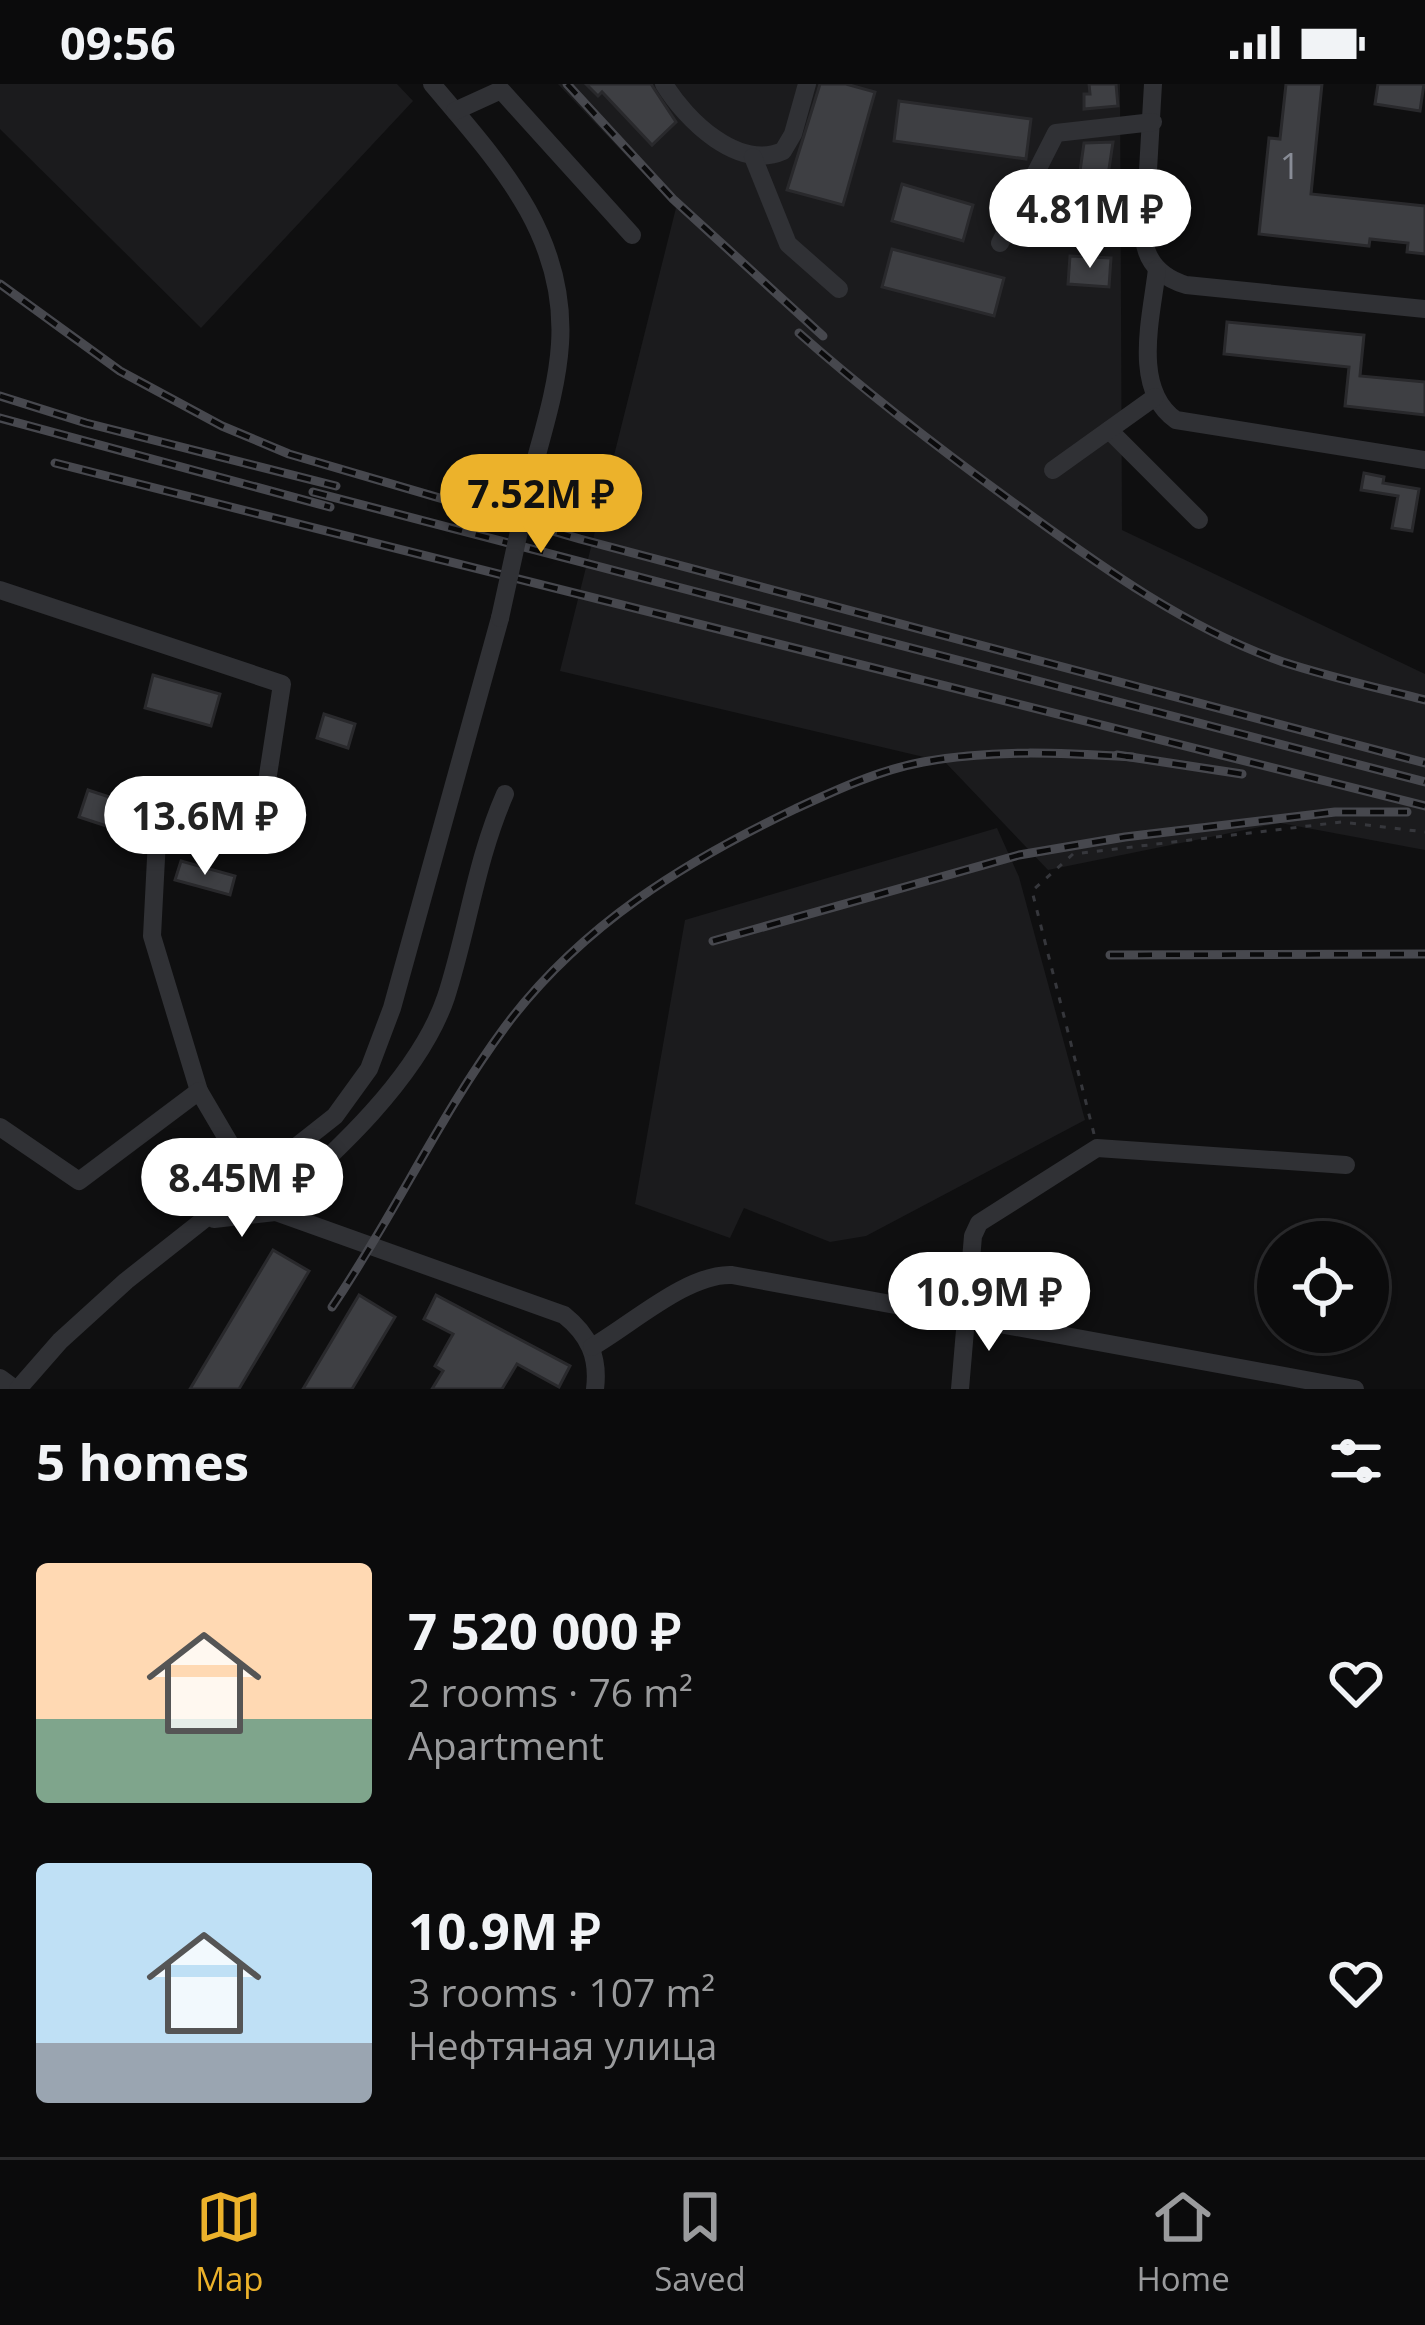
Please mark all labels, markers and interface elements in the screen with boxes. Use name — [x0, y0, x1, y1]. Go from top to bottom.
text: 09:56 — [60, 12, 176, 73]
house number: 1 — [1280, 141, 1300, 190]
pin: 4.81M ₽ — [979, 169, 1201, 271]
text: 4.81M ₽ — [1016, 181, 1164, 234]
pin: 7.52M ₽ — [430, 454, 652, 556]
text: 7.52M ₽ — [467, 466, 615, 519]
pin: 13.6M ₽ — [94, 776, 316, 878]
text: 13.6M ₽ — [131, 788, 279, 841]
pin: 8.45M ₽ — [131, 1138, 353, 1240]
text: 8.45M ₽ — [168, 1150, 316, 1203]
map controls — [1257, 1221, 1389, 1353]
button: locate — [1257, 1221, 1389, 1353]
pin: 10.9M ₽ — [878, 1252, 1100, 1354]
text: 10.9M ₽ — [915, 1264, 1063, 1317]
text: 5 homes — [36, 1426, 249, 1496]
icon: filters — [1323, 1428, 1389, 1494]
text: 7 520 000 ₽ — [408, 1595, 682, 1665]
icon: home — [132, 1611, 276, 1755]
icon: heart — [1323, 1650, 1389, 1716]
text: 2 rooms · 76 m² — [408, 1665, 693, 1718]
text: Apartment — [408, 1718, 604, 1771]
text: 10.9M ₽ — [408, 1895, 601, 1965]
icon: home — [132, 1911, 276, 2055]
icon: heart — [1323, 1950, 1389, 2016]
text: 3 rooms · 107 m² — [408, 1965, 715, 2018]
text: Нефтяная улица — [408, 2018, 717, 2071]
tab: Map — [195, 2184, 264, 2301]
tab: Saved — [654, 2184, 746, 2301]
tab: Home — [1136, 2184, 1230, 2301]

